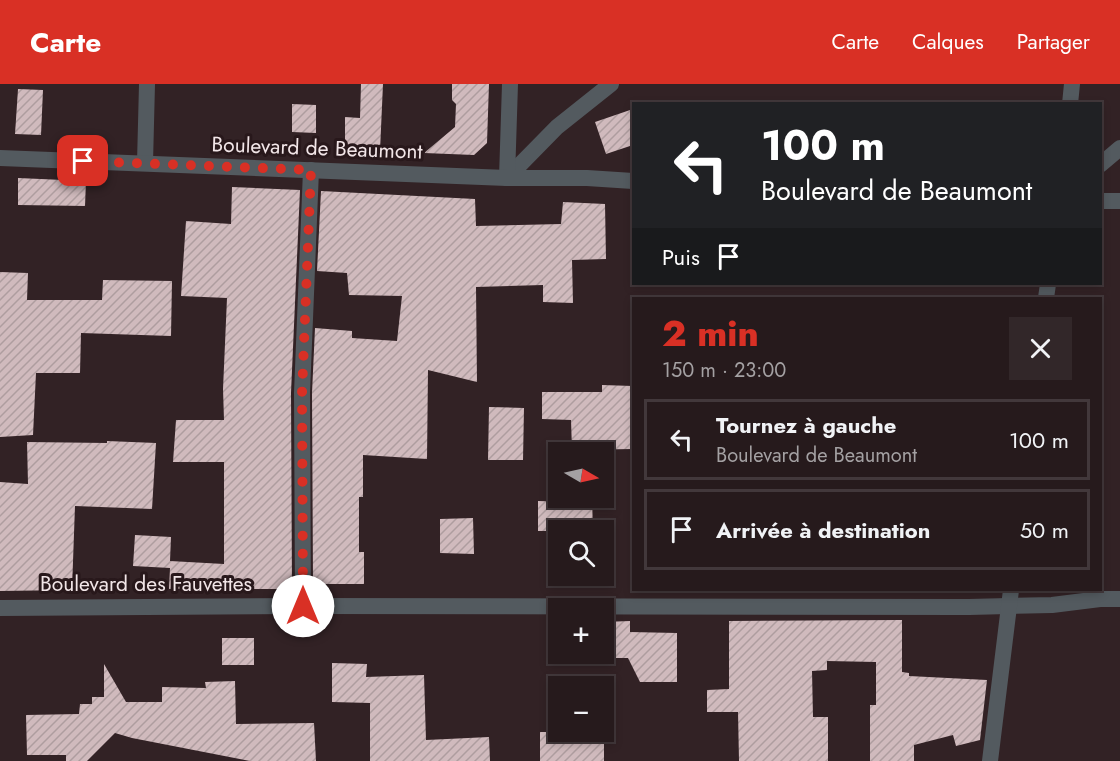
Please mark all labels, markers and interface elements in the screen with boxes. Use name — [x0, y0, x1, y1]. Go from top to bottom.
text: Carte — [30, 22, 101, 63]
text: Carte — [832, 27, 879, 57]
text: Calques — [912, 27, 984, 57]
text: Partager — [1017, 27, 1090, 57]
text: 100 m — [761, 115, 885, 176]
icon: left — [662, 126, 740, 204]
street label: Boulevard de Beaumont — [211, 129, 423, 167]
pin — [57, 135, 108, 186]
icon: arrive — [66, 144, 99, 177]
text: Boulevard de Beaumont — [761, 171, 1032, 210]
icon: arrive — [712, 240, 745, 273]
text: Puis — [662, 241, 700, 273]
text: 2 min — [662, 307, 759, 359]
button: close — [1009, 317, 1072, 380]
text: 150 m · 23:00 — [662, 356, 786, 385]
text: Tournez à gauche — [716, 409, 896, 441]
icon: left — [665, 423, 698, 456]
text: 100 m — [1009, 424, 1069, 456]
text: Boulevard de Beaumont — [716, 441, 917, 470]
north arrow — [548, 442, 614, 508]
map controls — [548, 442, 614, 742]
icon: arrive — [665, 513, 698, 546]
text: Arrivée à destination — [716, 514, 930, 546]
text: 50 m — [1020, 514, 1069, 546]
button: search — [548, 520, 614, 586]
street label: Boulevard des Fauvettes — [40, 569, 252, 599]
position arrow — [271, 574, 335, 638]
button: + — [548, 598, 614, 664]
button: − — [548, 676, 614, 742]

